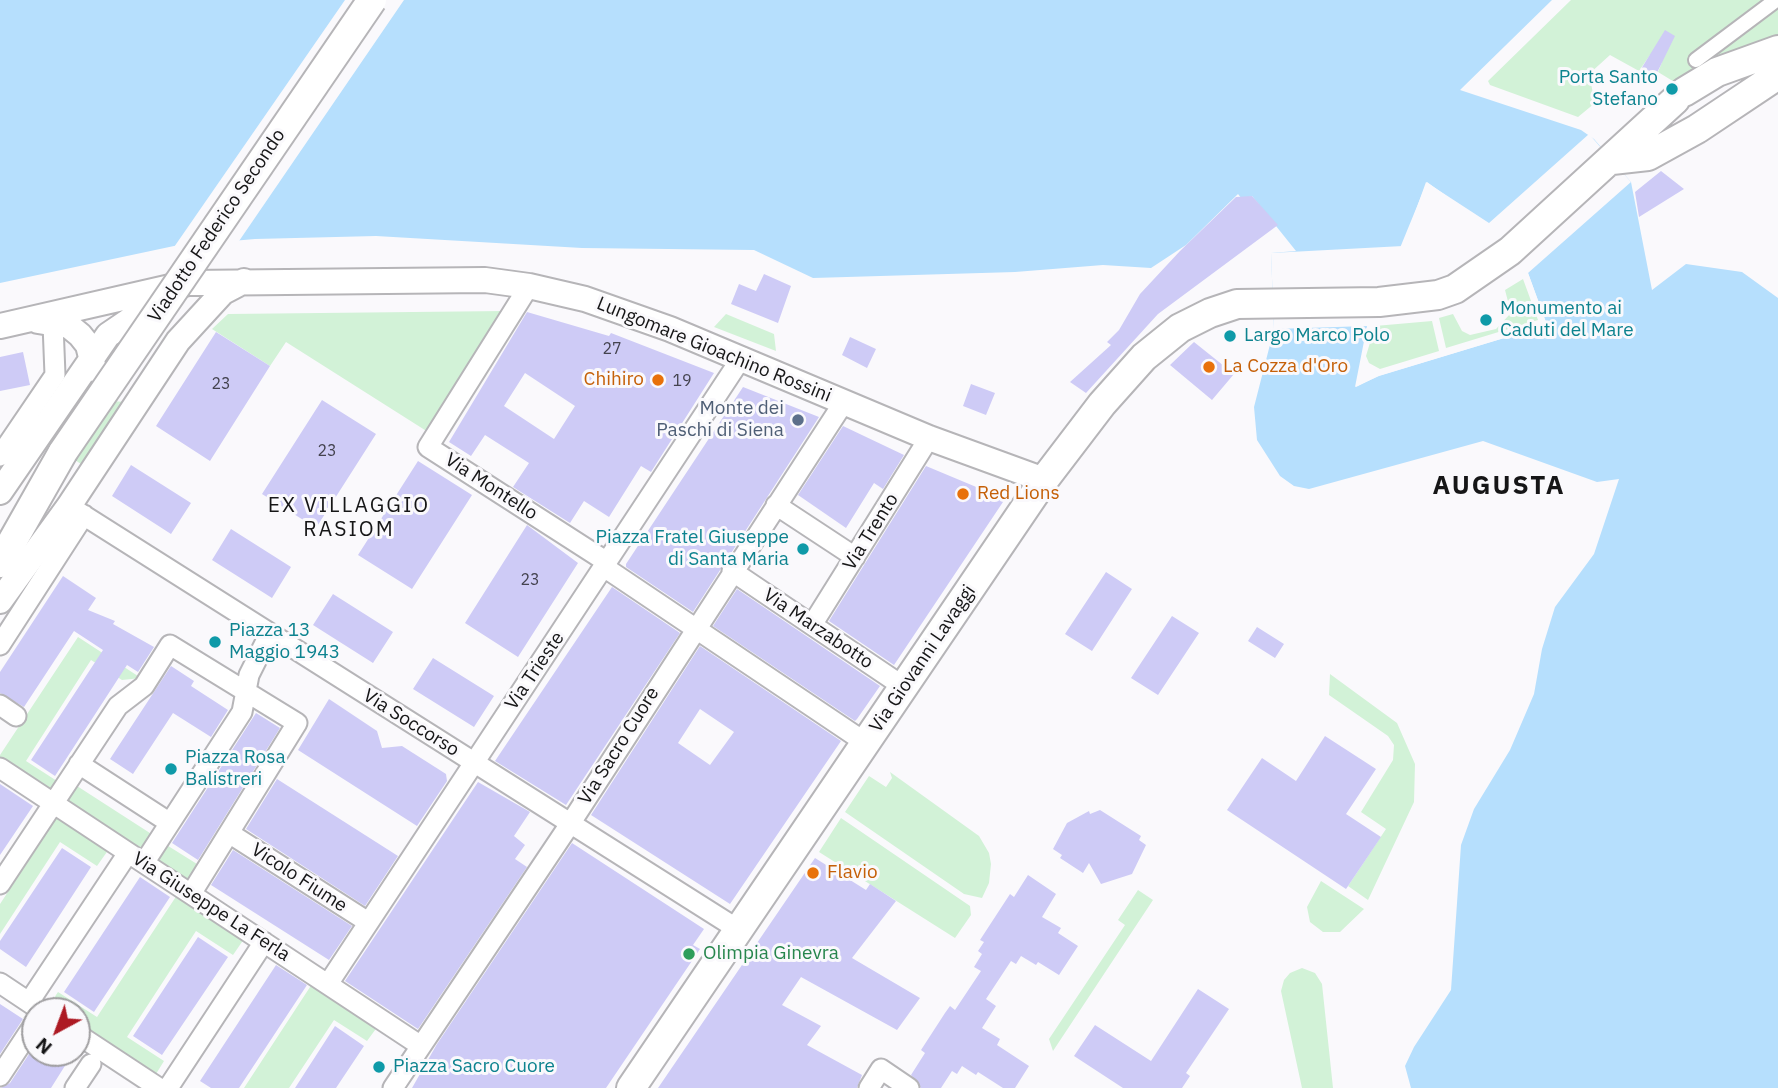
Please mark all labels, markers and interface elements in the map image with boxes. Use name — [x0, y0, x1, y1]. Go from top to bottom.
place label: Porta Santo Stefano — [1559, 67, 1658, 111]
marker: Porta Santo Stefano — [1664, 81, 1680, 97]
street label: Viadotto Federico Secondo — [144, 125, 290, 327]
street label: Lungomare Gioachino Rossini — [593, 292, 835, 408]
place label: Monumento ai Caduti del Mare — [1500, 298, 1634, 342]
marker: Monumento ai Caduti del Mare — [1478, 312, 1494, 328]
place label: Largo Marco Polo — [1244, 325, 1390, 347]
marker: Largo Marco Polo — [1222, 328, 1238, 344]
house number: 27 — [602, 339, 622, 359]
place label: La Cozza d'Oro — [1223, 356, 1348, 378]
marker: La Cozza d'Oro — [1201, 359, 1217, 375]
place label: Chihiro — [584, 369, 644, 391]
house number: 19 — [672, 371, 692, 391]
marker: Chihiro — [650, 372, 666, 388]
house number: 23 — [211, 374, 231, 394]
place label: Monte dei Paschi di Siena — [656, 398, 784, 442]
marker: Monte dei Paschi di Siena — [790, 412, 806, 428]
house number: 23 — [317, 441, 337, 461]
street label: Via Montello — [440, 449, 542, 525]
district label: AUGUSTA — [1433, 470, 1565, 502]
place label: Red Lions — [977, 483, 1060, 505]
marker: Red Lions — [955, 486, 971, 502]
street label: Via Trento — [838, 489, 904, 575]
district label: EX VILLAGGIO RASIOM — [269, 493, 429, 543]
place label: Piazza Fratel Giuseppe di Santa Maria — [595, 527, 789, 571]
marker: Piazza Fratel Giuseppe di Santa Maria — [795, 541, 811, 557]
house number: 23 — [520, 570, 540, 590]
street label: Via Giovanni Lavaggi — [865, 581, 981, 737]
street label: Via Marzabotto — [759, 584, 877, 674]
place label: Piazza 13 Maggio 1943 — [229, 620, 340, 664]
street label: Via Trieste — [501, 628, 569, 714]
marker: Piazza 13 Maggio 1943 — [207, 634, 223, 650]
street label: Via Sacro Cuore — [574, 683, 664, 809]
street label: Via Soccorso — [359, 684, 463, 762]
place label: Piazza Rosa Balistreri — [185, 747, 286, 791]
marker: Piazza Rosa Balistreri — [163, 761, 179, 777]
street label: Vicolo Fiume — [247, 839, 351, 917]
street label: Via Giuseppe La Ferla — [128, 848, 294, 966]
place label: Flavio — [827, 862, 878, 884]
marker: Flavio — [805, 865, 821, 881]
place label: Olimpia Ginevra — [703, 943, 839, 965]
marker: Olimpia Ginevra — [681, 946, 697, 962]
north arrow — [21, 997, 91, 1067]
text: N — [30, 1033, 57, 1060]
place label: Piazza Sacro Cuore — [393, 1056, 555, 1078]
marker: Piazza Sacro Cuore — [371, 1059, 387, 1075]

